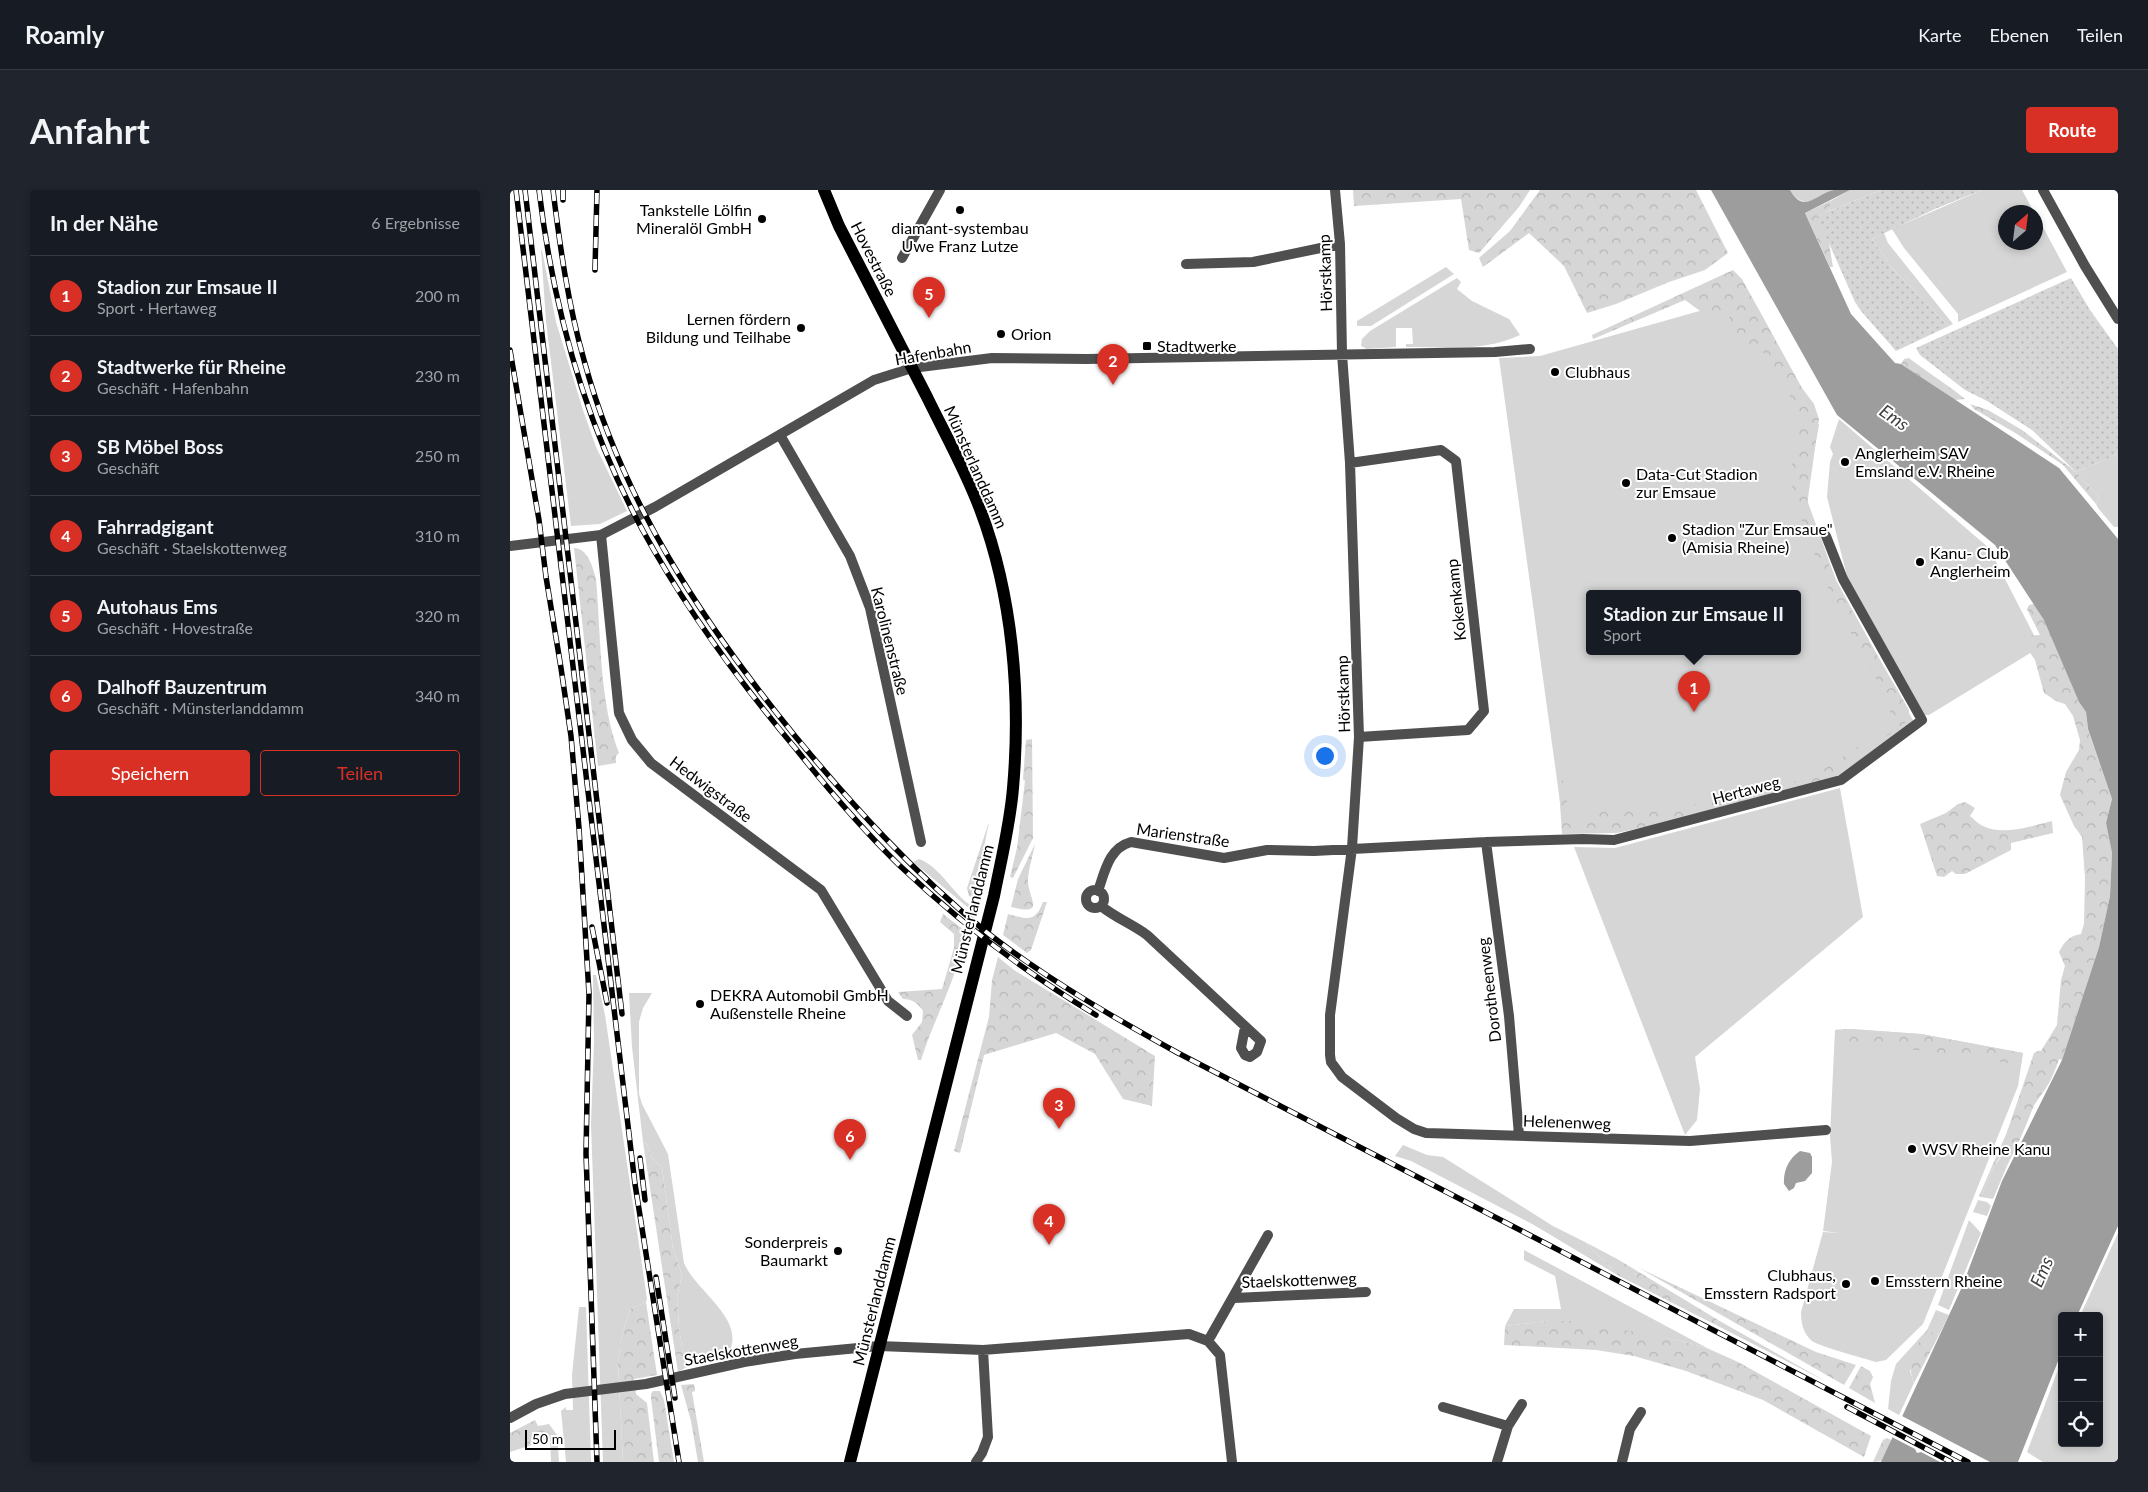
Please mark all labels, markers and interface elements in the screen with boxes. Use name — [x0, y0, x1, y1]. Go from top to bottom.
text: Roamly — [25, 20, 104, 49]
text: Karte — [1918, 24, 1961, 46]
text: Ebenen — [1989, 24, 2049, 46]
text: Teilen — [2077, 24, 2123, 46]
button: Route — [2026, 107, 2118, 153]
text: Anfahrt — [30, 109, 150, 151]
place label: Tankstelle Lölfin Mineralöl GmbH — [636, 200, 752, 237]
marker: diamant-systembau Uwe Franz Lutze — [954, 204, 966, 216]
north arrow — [1998, 205, 2043, 250]
text: In der Nähe — [50, 210, 158, 235]
text: 6 Ergebnisse — [371, 213, 460, 232]
marker: Tankstelle Lölfin Mineralöl GmbH — [756, 213, 768, 225]
street label: Hovestraße — [848, 218, 901, 299]
place label: diamant-systembau Uwe Franz Lutze — [891, 218, 1029, 255]
street label: Hörstkamp — [1314, 234, 1335, 312]
text: Stadion zur Emsaue II — [97, 275, 278, 298]
pin: 5 — [913, 277, 945, 318]
text: 1 — [61, 286, 71, 305]
text: 200 m — [415, 286, 460, 305]
text: Sport · Hertaweg — [97, 298, 217, 317]
place label: Lernen fördern Bildung und Teilhabe — [646, 309, 791, 346]
marker: Lernen fördern Bildung und Teilhabe — [795, 322, 807, 334]
place label: Orion — [1011, 324, 1051, 343]
marker: Orion — [995, 328, 1007, 340]
street label: Hafenbahn — [893, 336, 973, 369]
place label: Stadtwerke — [1157, 336, 1237, 355]
marker: Stadtwerke — [1141, 340, 1153, 352]
pin: 2 — [1097, 344, 1129, 385]
text: Stadtwerke für Rheine — [97, 355, 286, 378]
place label: Clubhaus — [1565, 362, 1630, 381]
text: 2 — [61, 366, 71, 385]
text: 230 m — [415, 366, 460, 385]
marker: Clubhaus — [1549, 366, 1561, 378]
text: Geschäft · Hafenbahn — [97, 378, 249, 397]
water label: Ems — [1876, 399, 1913, 435]
street label: Münsterlanddamm — [941, 402, 1012, 531]
text: SB Möbel Boss — [97, 435, 223, 458]
place label: Anglerheim SAV Emsland e.V. Rheine — [1855, 443, 1995, 480]
text: 3 — [61, 446, 71, 465]
text: 250 m — [415, 446, 460, 465]
marker: Anglerheim SAV Emsland e.V. Rheine — [1839, 456, 1851, 468]
text: Geschäft — [97, 458, 159, 477]
place label: Data-Cut Stadion zur Emsaue — [1636, 464, 1758, 501]
marker: Data-Cut Stadion zur Emsaue — [1620, 477, 1632, 489]
text: Fahrradgigant — [97, 515, 214, 538]
place label: Stadion "Zur Emsaue" (Amisia Rheine) — [1682, 519, 1833, 556]
text: 4 — [61, 526, 71, 545]
text: 310 m — [415, 526, 460, 545]
marker: Stadion "Zur Emsaue" (Amisia Rheine) — [1666, 532, 1678, 544]
text: Geschäft · Staelskottenweg — [97, 538, 287, 557]
place label: Kanu- Club Anglerheim — [1930, 543, 2010, 580]
marker: Kanu- Club Anglerheim — [1914, 556, 1926, 568]
street label: Kokenkamp — [1442, 558, 1469, 642]
street label: Karolinenstraße — [868, 585, 913, 697]
popup — [1586, 590, 1801, 655]
text: Autohaus Ems — [97, 595, 218, 618]
text: Stadion zur Emsaue II — [1603, 602, 1784, 625]
text: 5 — [61, 606, 71, 625]
text: 320 m — [415, 606, 460, 625]
text: Geschäft · Hovestraße — [97, 618, 253, 637]
text: Sport — [1603, 625, 1641, 644]
street label: Hörstkamp — [1332, 655, 1353, 733]
pin: 1 — [1678, 671, 1710, 712]
text: Dalhoff Bauzentrum — [97, 675, 267, 698]
text: 6 — [61, 686, 71, 705]
text: 340 m — [415, 686, 460, 705]
text: Geschäft · Münsterlanddamm — [97, 698, 304, 717]
your location — [1312, 743, 1338, 769]
button: Speichern — [50, 750, 250, 796]
button: Teilen — [260, 750, 460, 796]
street label: Hedwigstraße — [666, 751, 756, 826]
street label: Hertaweg — [1710, 771, 1782, 808]
street label: Marienstraße — [1135, 819, 1231, 850]
street label: Münsterlanddamm — [946, 842, 997, 975]
street label: Dorotheenweg — [1473, 937, 1504, 1043]
place label: DEKRA Automobil GmbH Außenstelle Rheine — [710, 985, 889, 1022]
marker: DEKRA Automobil GmbH Außenstelle Rheine — [694, 998, 706, 1010]
pin: 3 — [1043, 1088, 1075, 1129]
street label: Helenenweg — [1523, 1110, 1611, 1133]
pin: 6 — [834, 1119, 866, 1160]
place label: WSV Rheine Kanu — [1922, 1139, 2050, 1158]
marker: WSV Rheine Kanu — [1906, 1143, 1918, 1155]
pin: 4 — [1033, 1204, 1065, 1245]
place label: Sonderpreis Baumarkt — [744, 1232, 828, 1269]
street label: Münsterlanddamm — [848, 1234, 899, 1367]
marker: Sonderpreis Baumarkt — [832, 1245, 844, 1257]
water label: Ems — [2025, 1253, 2057, 1290]
place label: Clubhaus, Emsstern Radsport — [1704, 1265, 1836, 1302]
street label: Staelskottenweg — [1241, 1268, 1357, 1291]
place label: Emsstern Rheine — [1885, 1271, 2003, 1290]
marker: Emsstern Rheine — [1869, 1275, 1881, 1287]
marker: Clubhaus, Emsstern Radsport — [1840, 1278, 1852, 1290]
map controls — [2058, 1312, 2103, 1447]
button: + — [2058, 1312, 2103, 1357]
street label: Staelskottenweg — [683, 1330, 799, 1369]
button: − — [2058, 1357, 2103, 1402]
button: locate — [2058, 1402, 2103, 1447]
scale bar — [525, 1427, 616, 1450]
text: 50 m — [532, 1430, 563, 1447]

